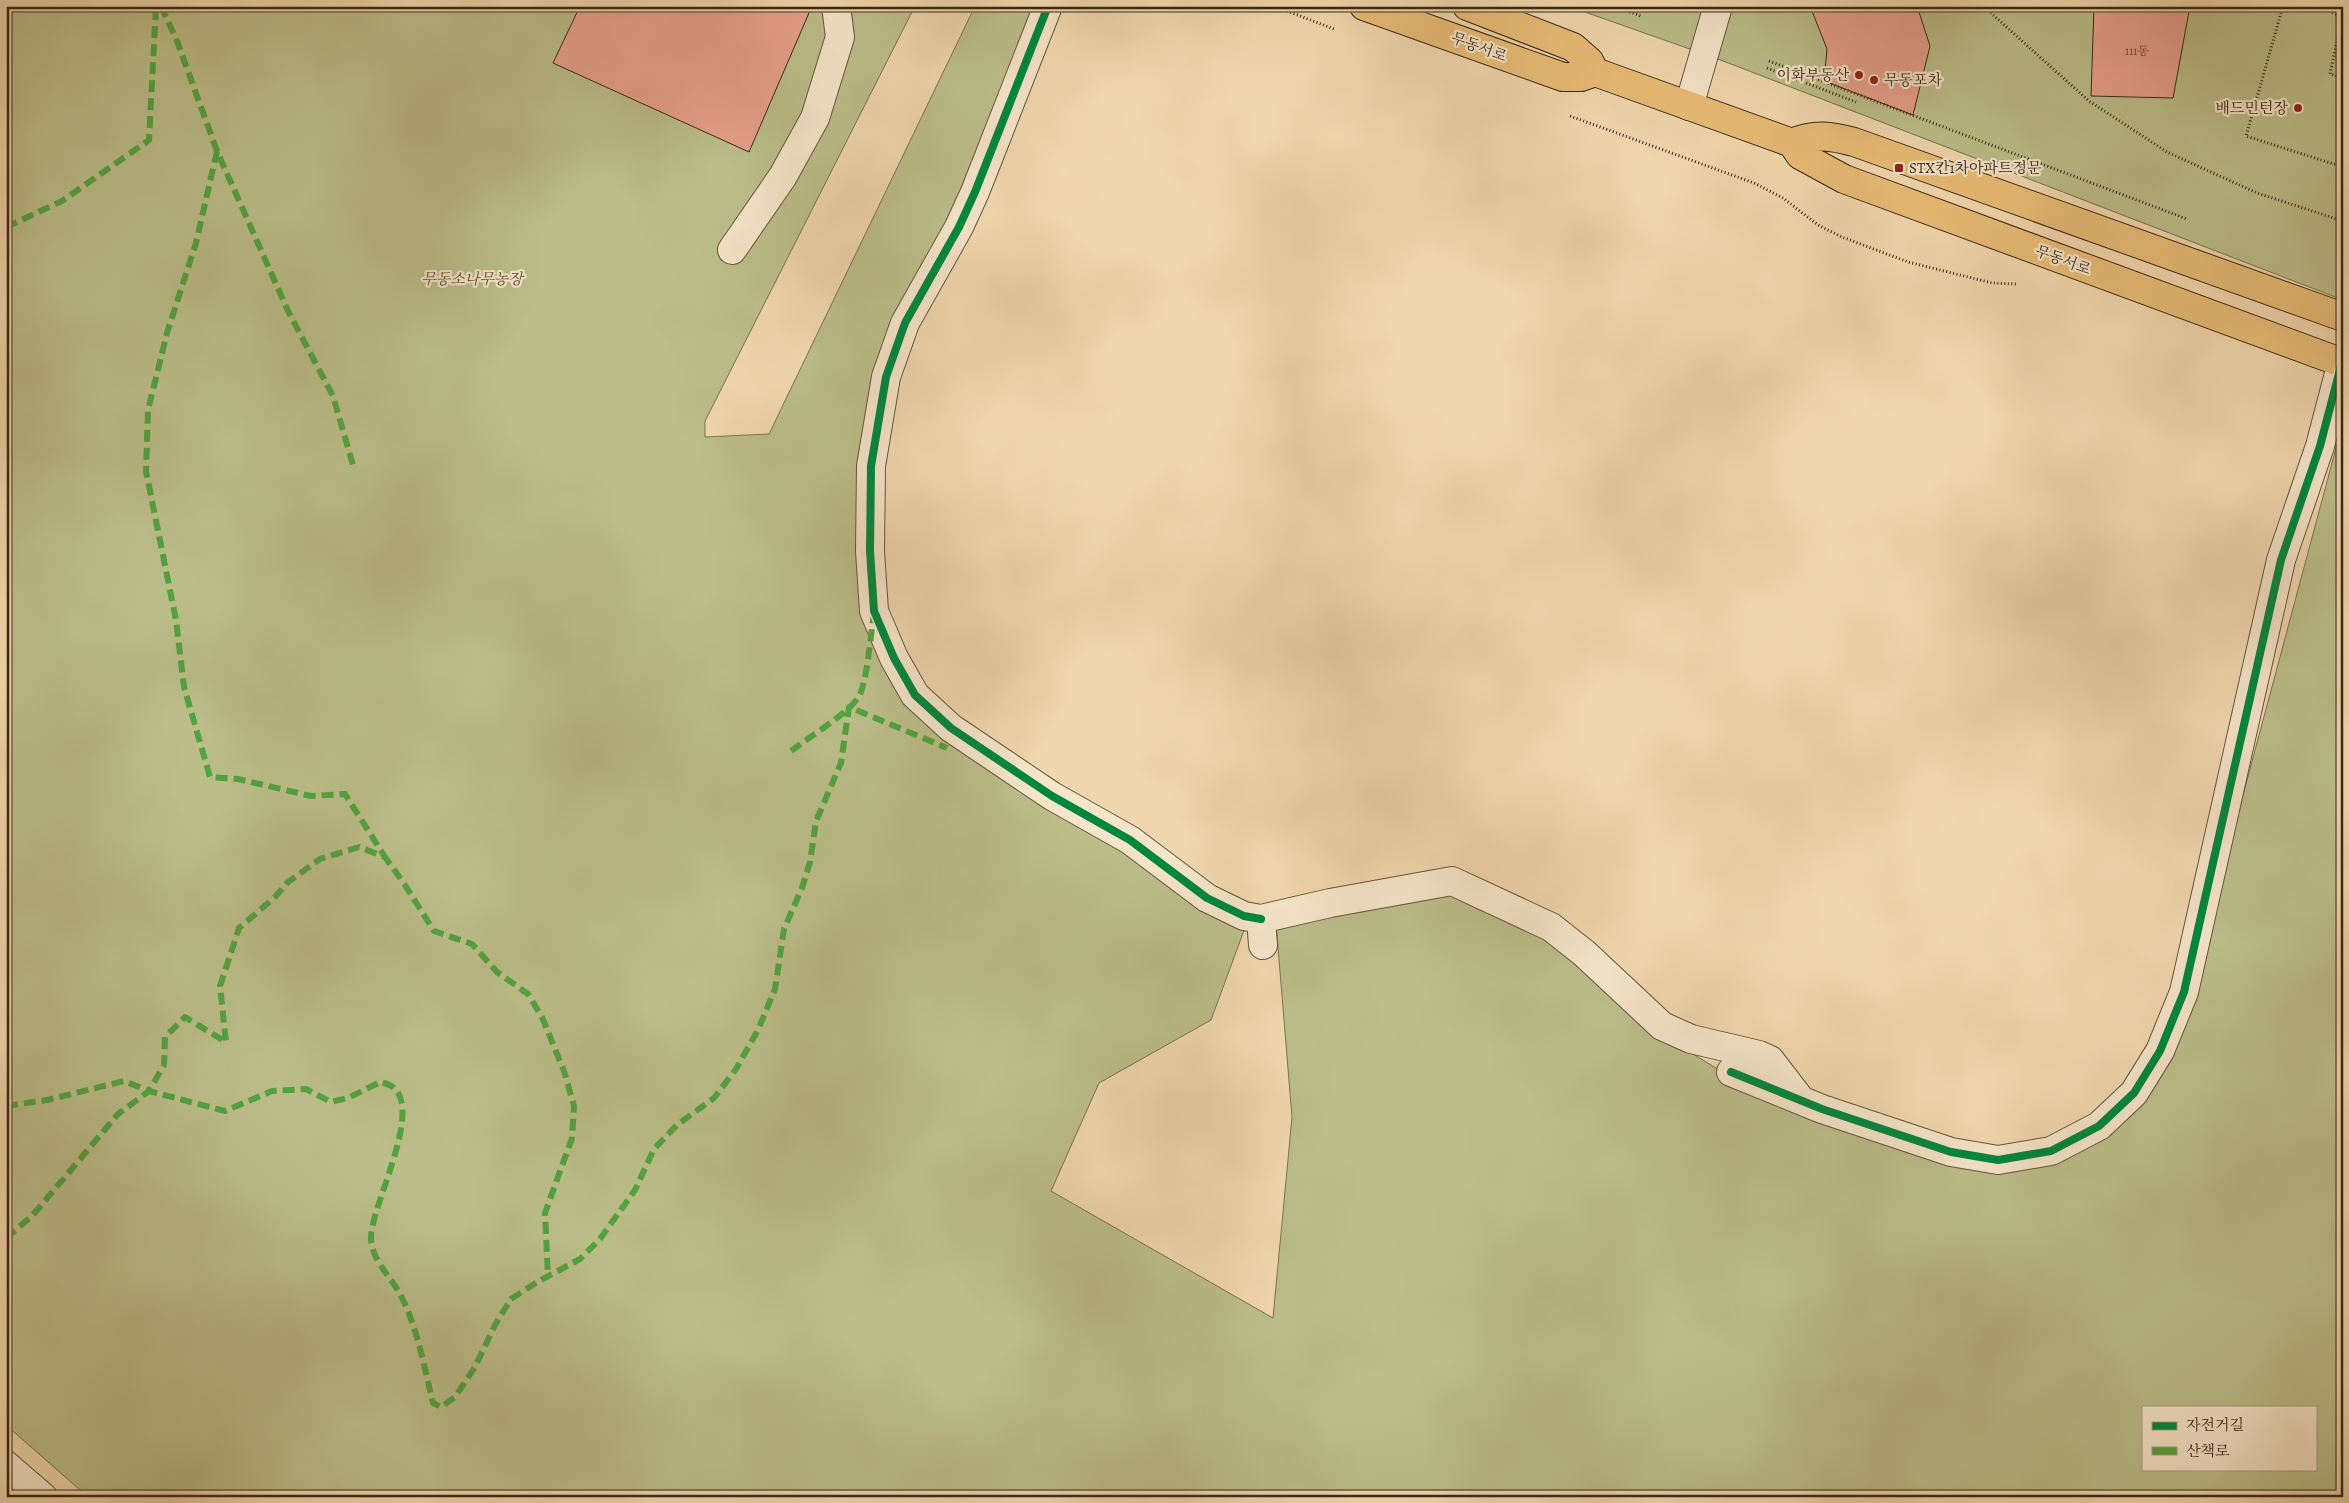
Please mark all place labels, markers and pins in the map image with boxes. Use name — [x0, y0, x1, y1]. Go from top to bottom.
place label: 이화부동산 — [1777, 65, 1850, 85]
marker: 이화부동산 — [1853, 69, 1865, 81]
place label: 무동포차 — [1884, 70, 1942, 90]
marker: 무동포차 — [1868, 74, 1880, 86]
place label: 배드민턴장 — [2216, 98, 2289, 118]
marker: 배드민턴장 — [2292, 102, 2304, 114]
place label: STX칸1차아파트정문 — [1909, 158, 2042, 178]
marker: STX칸1차아파트정문 — [1893, 162, 1905, 174]

